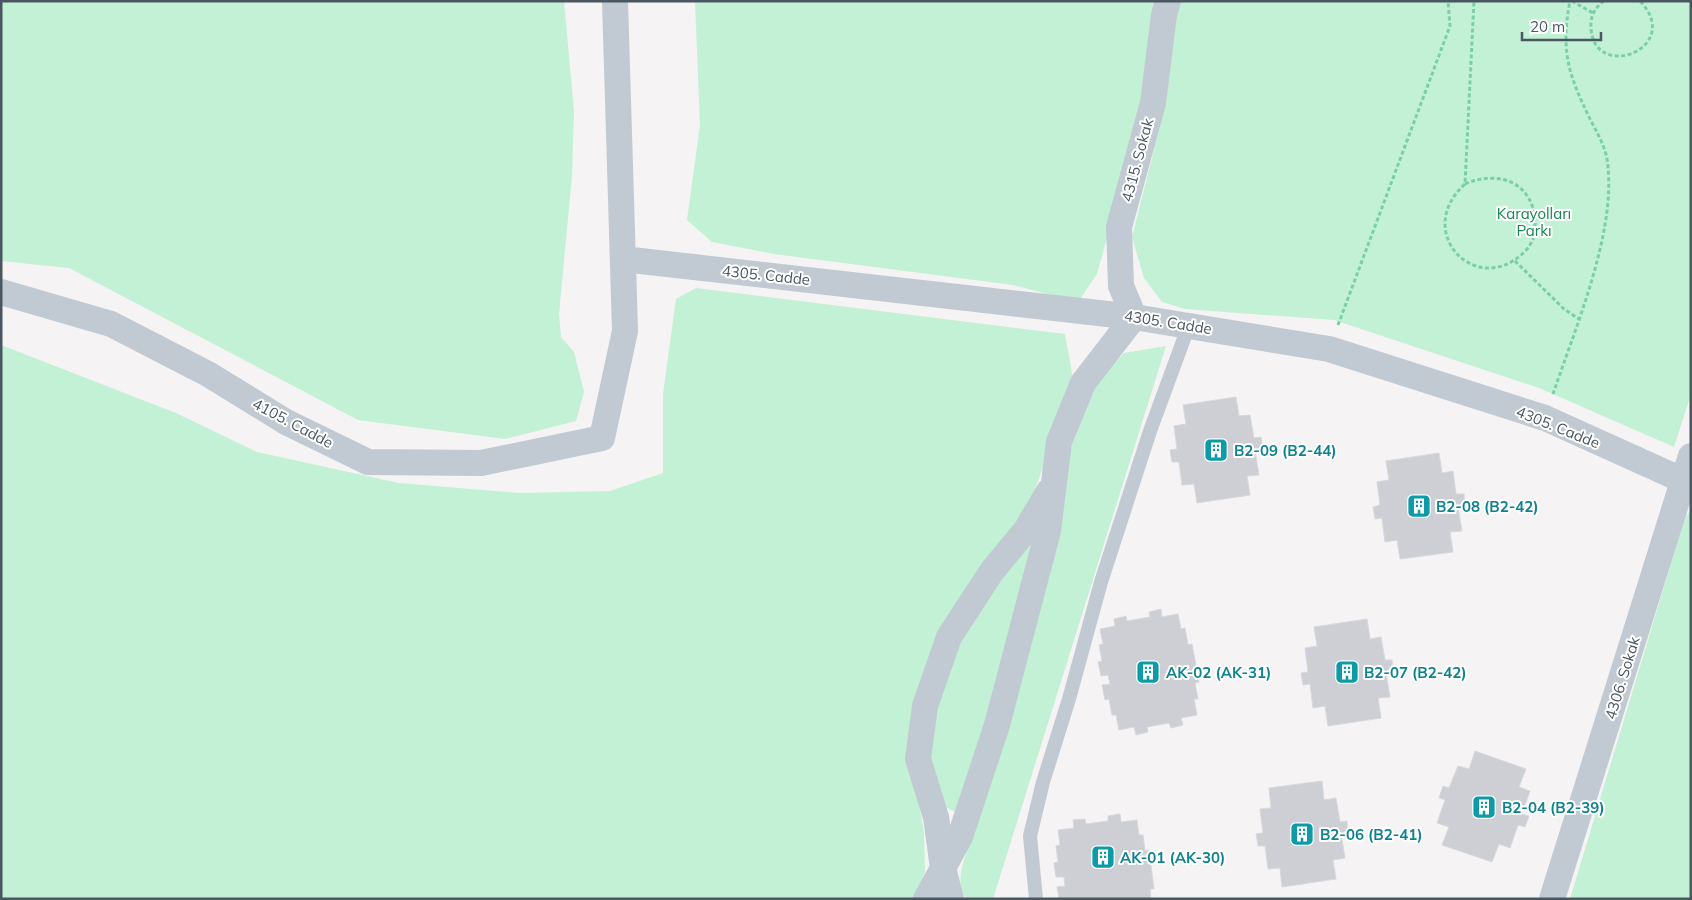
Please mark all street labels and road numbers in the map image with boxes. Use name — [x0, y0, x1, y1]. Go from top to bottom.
street label: 4315. Sokak — [1117, 116, 1157, 204]
street label: 4305. Cadde — [721, 261, 811, 289]
street label: 4305. Cadde — [1123, 306, 1213, 338]
street label: 4105. Cadde — [249, 394, 337, 452]
street label: 4305. Cadde — [1513, 402, 1603, 452]
street label: 4306. Sokak — [1600, 634, 1644, 722]

